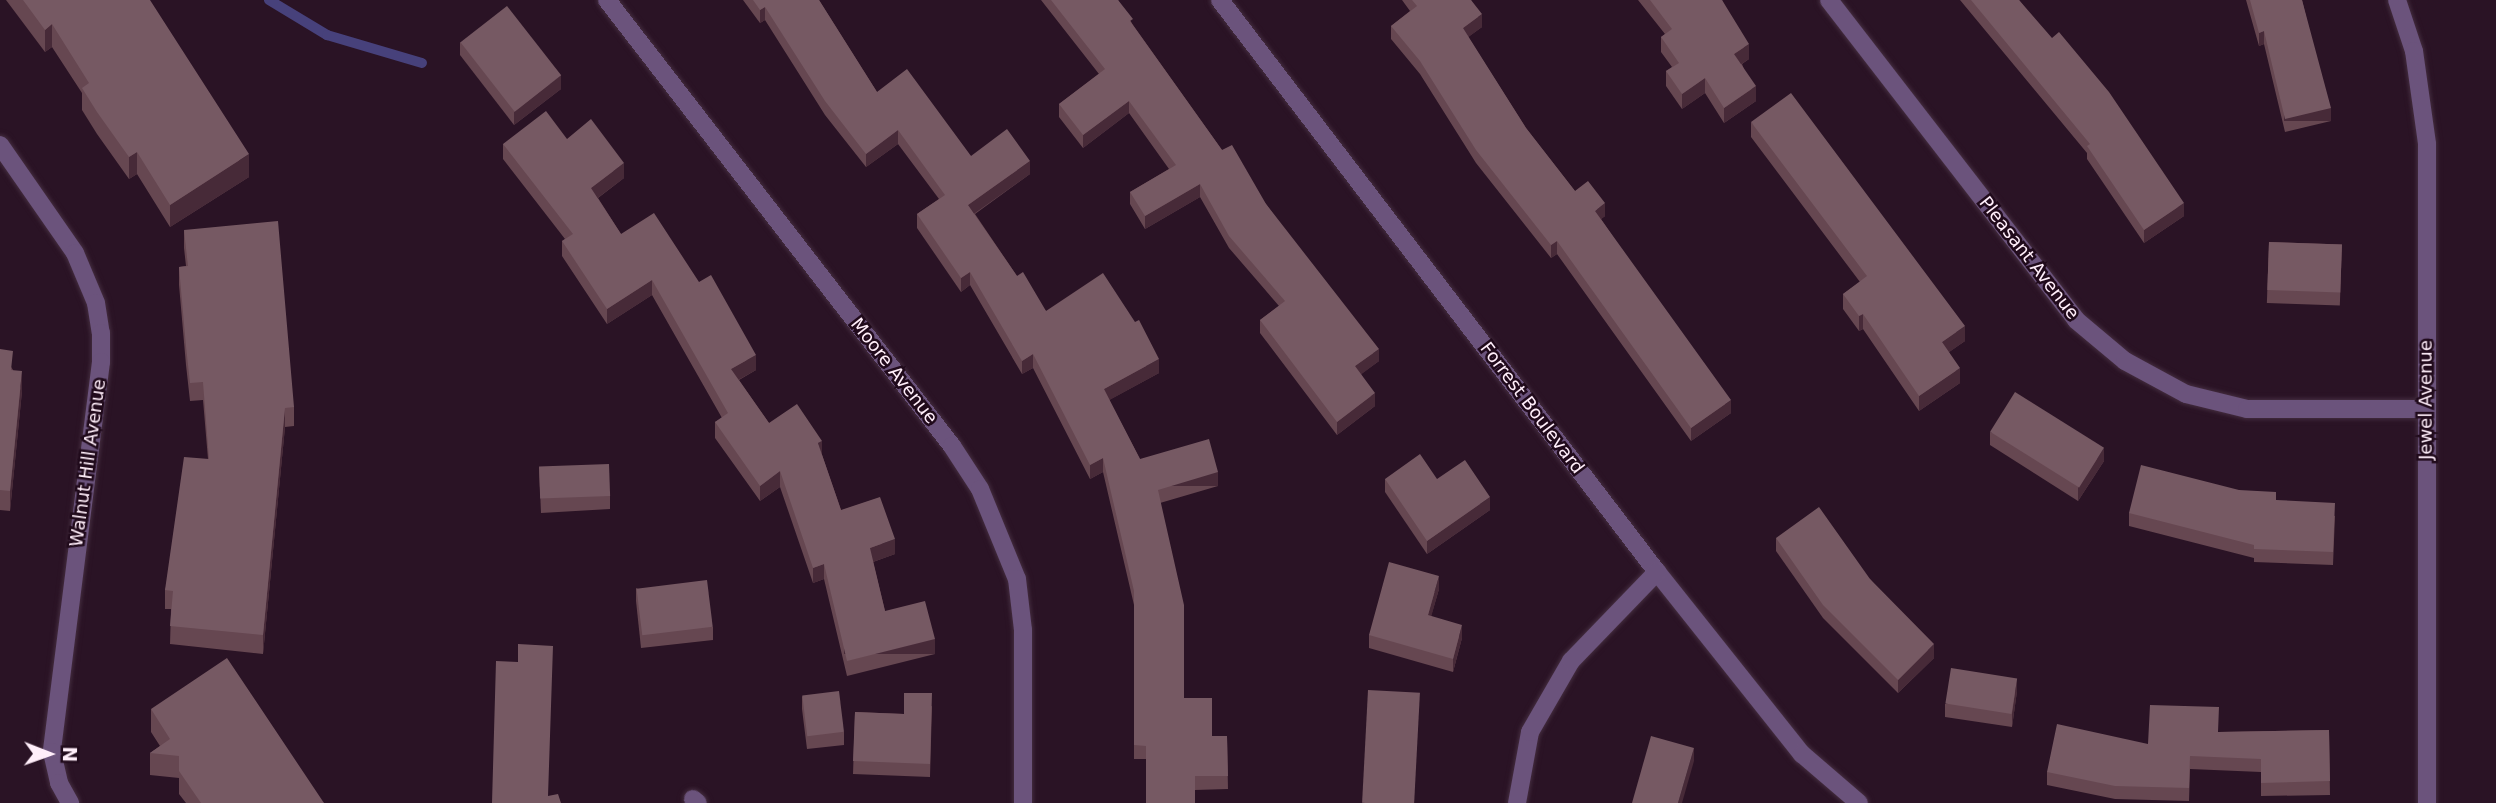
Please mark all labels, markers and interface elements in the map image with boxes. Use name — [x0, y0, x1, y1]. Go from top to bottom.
street label: Pleasant Avenue — [1974, 192, 2084, 324]
street label: Moore Avenue — [846, 314, 942, 428]
street label: Forrest Boulevard — [1476, 338, 1588, 478]
street label: Jewel Avenue — [2415, 340, 2437, 460]
street label: Walnut Hill Avenue — [66, 378, 110, 548]
north arrow — [14, 719, 84, 789]
text: N — [59, 746, 81, 763]

